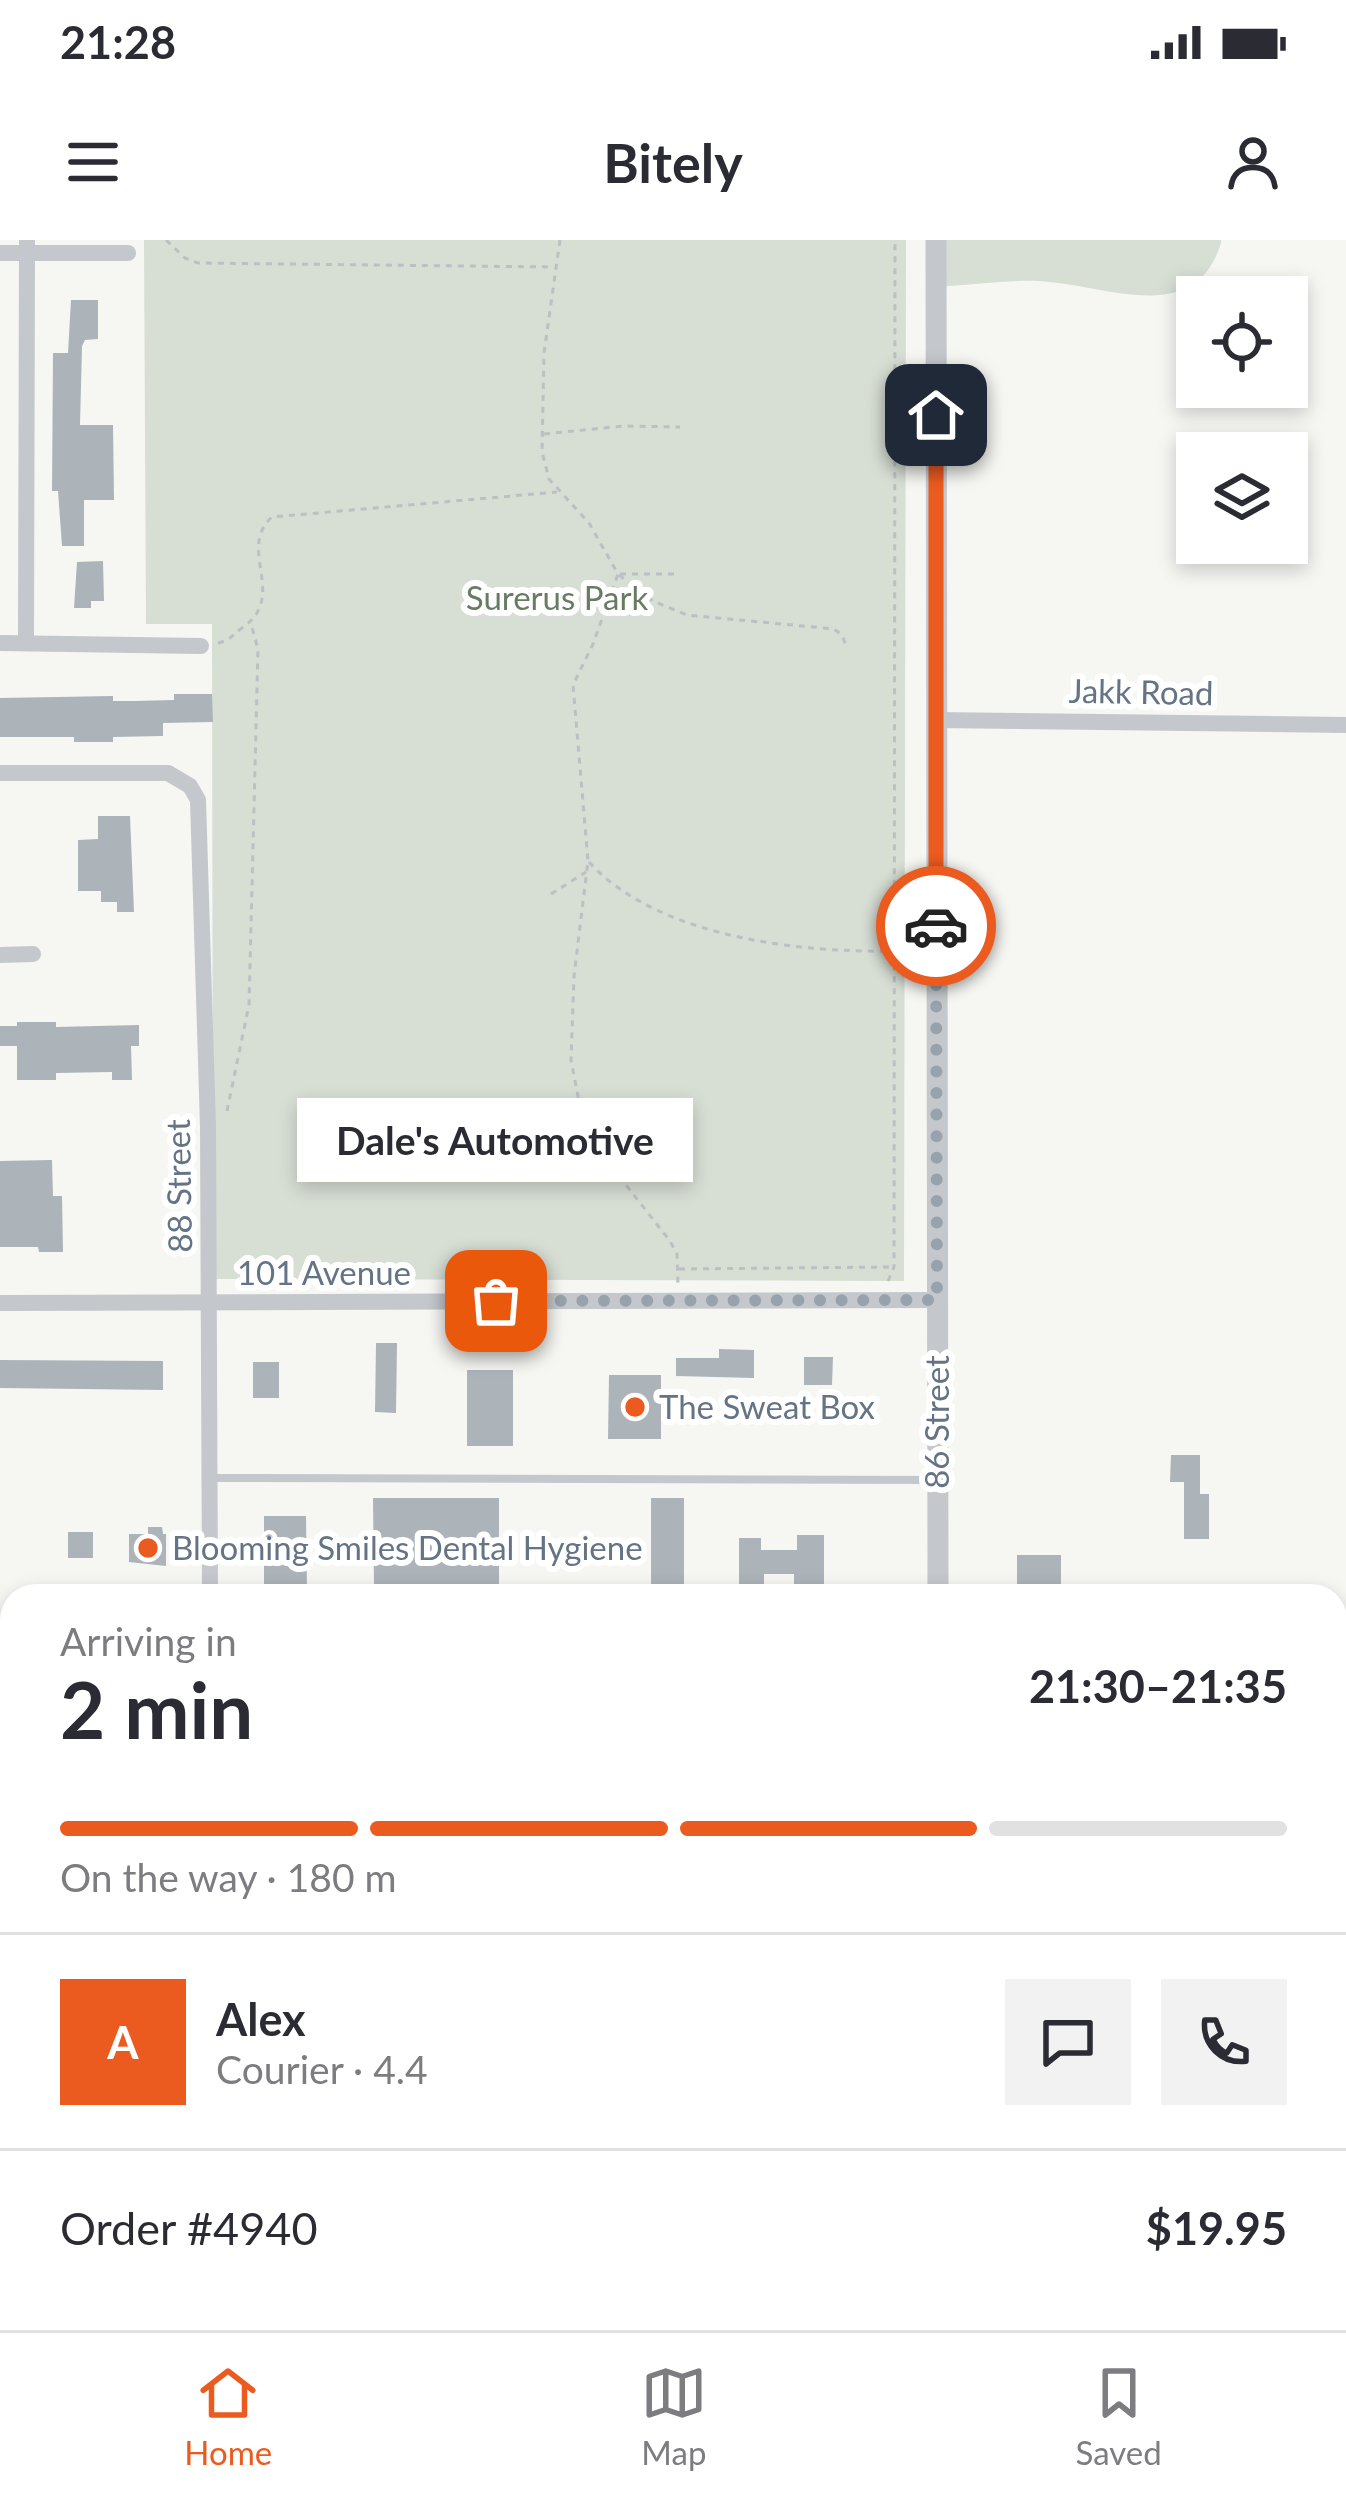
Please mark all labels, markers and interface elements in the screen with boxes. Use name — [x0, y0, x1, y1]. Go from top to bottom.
text: 21:28 — [60, 15, 176, 69]
icon: menu — [60, 129, 126, 195]
icon: person — [1220, 129, 1286, 195]
text: Bitely — [603, 130, 743, 195]
map controls — [1176, 276, 1308, 564]
button: locate — [1176, 276, 1308, 408]
pin — [885, 364, 987, 466]
icon: home — [903, 382, 969, 448]
button: layers — [1176, 432, 1308, 564]
park label: Surerus Park — [466, 577, 648, 617]
street label: Jakk Road — [1068, 670, 1214, 712]
courier — [876, 866, 996, 986]
icon: car — [903, 893, 969, 959]
callout: Dale's Automotive — [298, 1097, 694, 1181]
text: Dale's Automotive — [336, 1117, 654, 1163]
street label: 88 Street — [157, 1119, 199, 1253]
pin — [445, 1250, 547, 1352]
street label: 101 Avenue — [237, 1252, 411, 1292]
icon: bag — [463, 1268, 529, 1334]
street label: 86 Street — [916, 1355, 956, 1489]
place label: The Sweat Box — [659, 1386, 875, 1426]
marker: The Sweat Box — [622, 1394, 648, 1420]
place label: Blooming Smiles Dental Hygiene — [172, 1527, 643, 1567]
marker: Blooming Smiles Dental Hygiene — [135, 1535, 161, 1561]
text: Arriving in — [60, 1618, 237, 1664]
text: 21:30–21:35 — [1029, 1659, 1287, 1713]
text: 2 min — [60, 1662, 253, 1756]
text: On the way · 180 m — [60, 1854, 397, 1900]
button: chat — [1005, 1979, 1131, 2105]
button: phone — [1161, 1979, 1287, 2105]
text: Alex — [216, 1992, 306, 2046]
text: A — [107, 2015, 139, 2069]
text: Courier · 4.4 — [216, 2046, 428, 2092]
text: Order #4940 — [60, 2201, 318, 2255]
text: $19.95 — [1146, 2201, 1287, 2255]
tab: Home — [184, 2360, 272, 2472]
tab: Map — [641, 2360, 707, 2472]
tab: Saved — [1075, 2360, 1162, 2472]

